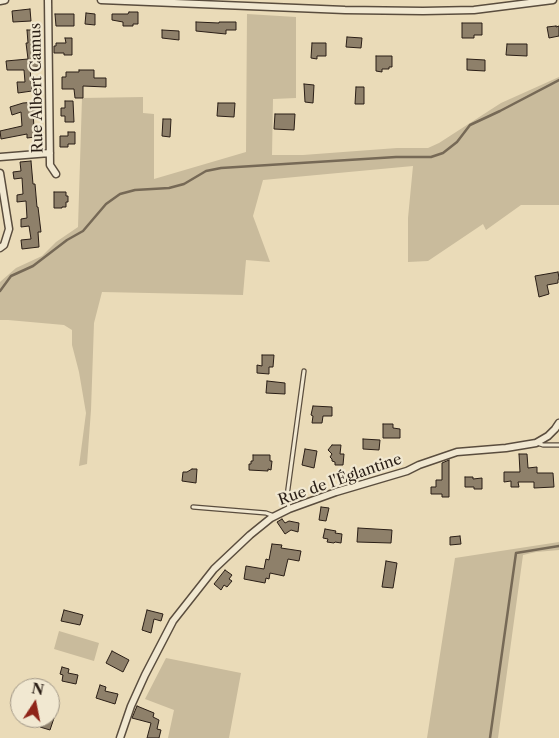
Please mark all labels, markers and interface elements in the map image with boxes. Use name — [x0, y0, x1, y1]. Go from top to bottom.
street label: Rue Albert Camus — [27, 23, 47, 153]
street label: Rue de l'Églantine — [276, 450, 404, 510]
north arrow — [10, 678, 60, 728]
text: N — [30, 679, 45, 699]

